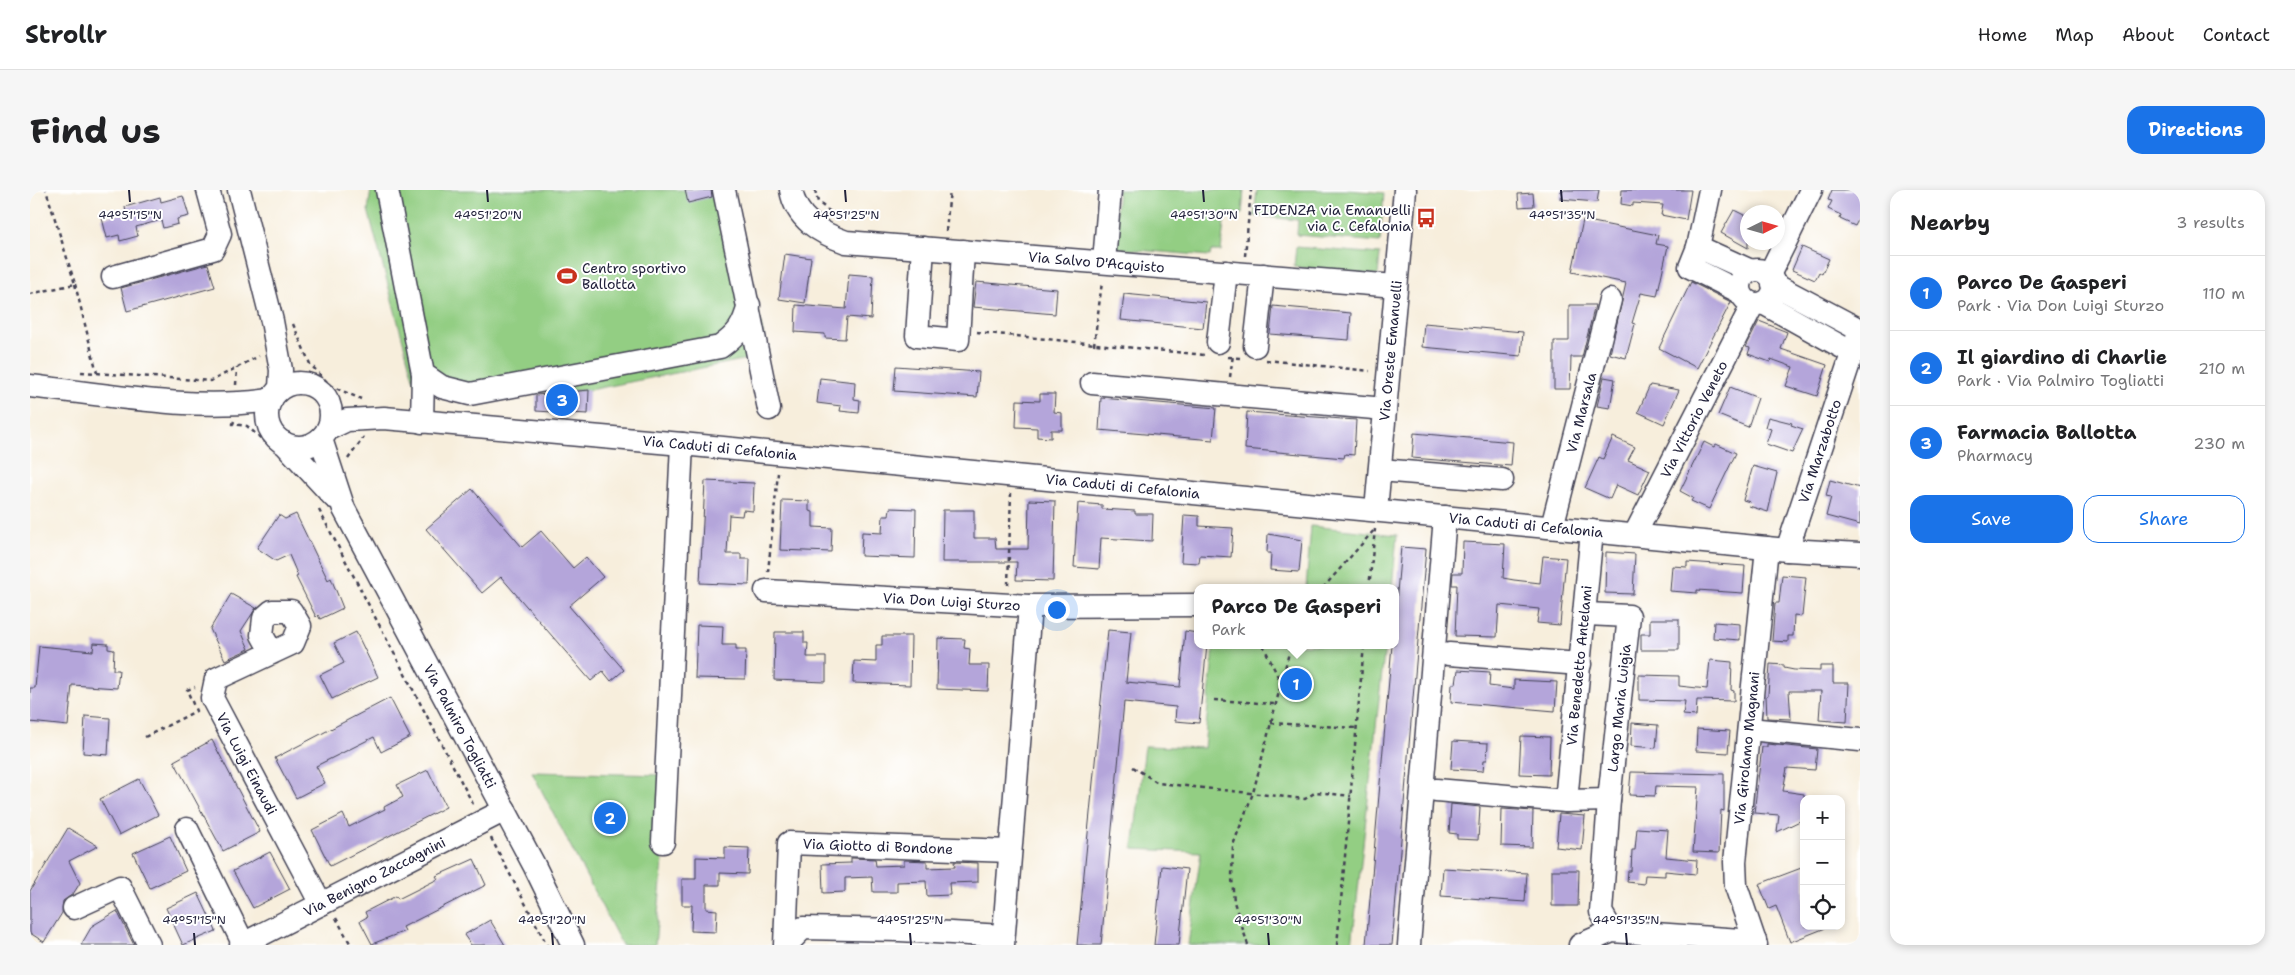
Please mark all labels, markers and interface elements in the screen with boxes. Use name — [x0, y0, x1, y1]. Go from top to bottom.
text: Strollr — [25, 19, 107, 51]
text: Home — [1978, 23, 2027, 47]
text: Map — [2055, 23, 2094, 47]
text: About — [2122, 23, 2175, 47]
text: Contact — [2203, 23, 2270, 47]
button: Directions — [2127, 106, 2265, 154]
text: Find us — [30, 107, 161, 154]
place label: FIDENZA via Emanuelli via C. Cefalonia — [1254, 201, 1411, 235]
north arrow — [1740, 205, 1785, 250]
text: 44°51'15"N — [98, 207, 162, 223]
text: 44°51'20"N — [454, 207, 522, 223]
text: 44°51'25"N — [813, 207, 879, 223]
text: 44°51'30"N — [1170, 207, 1238, 223]
bus stop icon: FIDENZA via Emanuelli via C. Cefalonia — [1415, 207, 1437, 229]
text: 44°51'35"N — [1529, 207, 1595, 223]
text: Nearby — [1910, 209, 1990, 237]
text: 3 results — [2176, 212, 2245, 233]
street label: Via Salvo D'Acquisto — [1028, 248, 1165, 276]
place label: Centro sportivo Ballotta — [582, 259, 686, 293]
sports icon: Centro sportivo Ballotta — [556, 265, 578, 287]
text: Parco De Gasperi — [1957, 270, 2127, 295]
street label: Via Oreste Emanuelli — [1375, 280, 1406, 422]
text: 1 — [1922, 283, 1930, 304]
text: 110 m — [2202, 283, 2245, 304]
text: Park · Via Don Luigi Sturzo — [1957, 295, 2164, 316]
text: Il giardino di Charlie — [1957, 345, 2167, 370]
street label: Via Vittorio Veneto — [1656, 357, 1731, 481]
text: 2 — [1920, 358, 1932, 379]
text: 210 m — [2198, 358, 2245, 379]
street label: Via Marsala — [1562, 370, 1600, 455]
text: Park · Via Palmiro Togliatti — [1957, 370, 2164, 391]
pin: 3 — [546, 381, 578, 419]
street label: Via Marzabotto — [1794, 397, 1845, 505]
text: Farmacia Ballotta — [1957, 420, 2136, 445]
street label: Via Caduti di Cefalonia — [642, 432, 798, 464]
text: 3 — [1920, 433, 1932, 454]
text: 230 m — [2193, 433, 2245, 454]
text: Pharmacy — [1957, 445, 2033, 466]
street label: Via Caduti di Cefalonia — [1045, 470, 1201, 503]
button: Save — [1910, 495, 2073, 543]
button: Share — [2083, 495, 2245, 543]
street label: Via Caduti di Cefalonia — [1448, 509, 1604, 541]
popup — [1194, 584, 1399, 649]
street label: Via Benedetto Antelami — [1562, 585, 1596, 747]
street label: Via Don Luigi Sturzo — [882, 589, 1021, 614]
text: Parco De Gasperi — [1212, 594, 1381, 619]
your location — [1044, 597, 1070, 623]
text: Park — [1212, 619, 1246, 640]
street label: Largo Maria Luigia — [1603, 643, 1635, 773]
street label: Via Palmiro Togliatti — [420, 661, 500, 791]
pin: 1 — [1280, 665, 1312, 703]
street label: Via Girolamo Magnani — [1730, 671, 1763, 825]
street label: Via Luigi Einaudi — [212, 710, 281, 818]
map controls — [1800, 795, 1845, 930]
button: + — [1800, 795, 1845, 840]
pin: 2 — [594, 799, 626, 837]
street label: Via Benigno Zaccagnini — [300, 833, 449, 921]
street label: Via Giotto di Bondone — [802, 834, 954, 858]
button: − — [1800, 840, 1845, 885]
button: locate — [1800, 885, 1845, 930]
text: 44°51'15"N — [162, 912, 226, 928]
text: 44°51'20"N — [518, 912, 586, 928]
text: 44°51'25"N — [877, 912, 943, 928]
text: 44°51'30"N — [1234, 912, 1302, 928]
text: 44°51'35"N — [1593, 912, 1659, 928]

